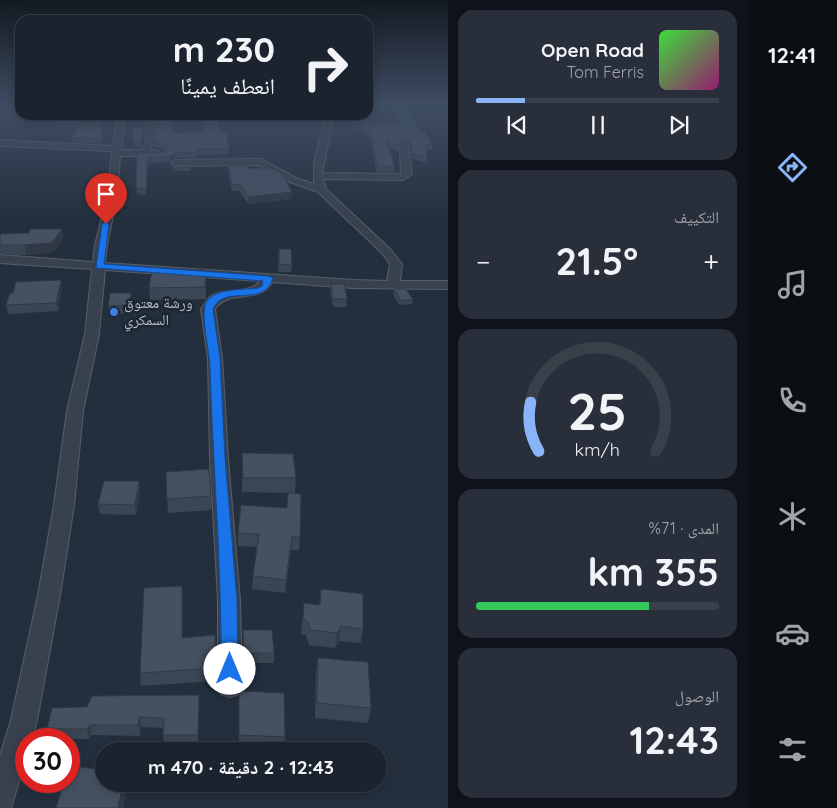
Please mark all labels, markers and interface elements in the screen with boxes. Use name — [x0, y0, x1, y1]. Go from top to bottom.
text: 230 m — [173, 27, 275, 71]
icon: right — [293, 35, 358, 100]
text: Open Road — [541, 38, 644, 62]
text: 12:41 — [768, 41, 816, 69]
text: Tom Ferris — [567, 62, 644, 82]
text: انعطف يمينًا — [180, 72, 275, 100]
icon: previous — [503, 111, 531, 139]
icon: pause — [584, 111, 612, 139]
icon: next — [665, 111, 693, 139]
icon: directions — [775, 150, 810, 185]
pin — [85, 173, 127, 224]
icon: arrive — [92, 180, 120, 208]
text: التكييف — [674, 207, 719, 227]
text: 21.5° — [556, 237, 638, 285]
text: − — [476, 244, 491, 279]
text: + — [703, 244, 719, 279]
icon: music — [775, 267, 810, 302]
place label: ورشة معتوق السمكري — [124, 293, 193, 332]
marker: ورشة معتوق السمكري — [108, 306, 120, 318]
text: 25 — [568, 378, 627, 443]
icon: phone — [775, 383, 810, 418]
text: km/h — [575, 438, 620, 460]
icon: climate — [775, 499, 810, 534]
text: المدى · 71% — [649, 518, 719, 538]
text: 355 km — [588, 548, 719, 596]
icon: car — [775, 616, 810, 651]
position arrow — [203, 642, 255, 694]
text: الوصول — [675, 686, 719, 706]
text: 12:43 — [629, 716, 719, 764]
speed limit sign: 30 — [15, 728, 80, 793]
icon: filters — [775, 732, 810, 767]
text: 12:43 · 2 دقيقة · 470 m — [148, 755, 334, 779]

